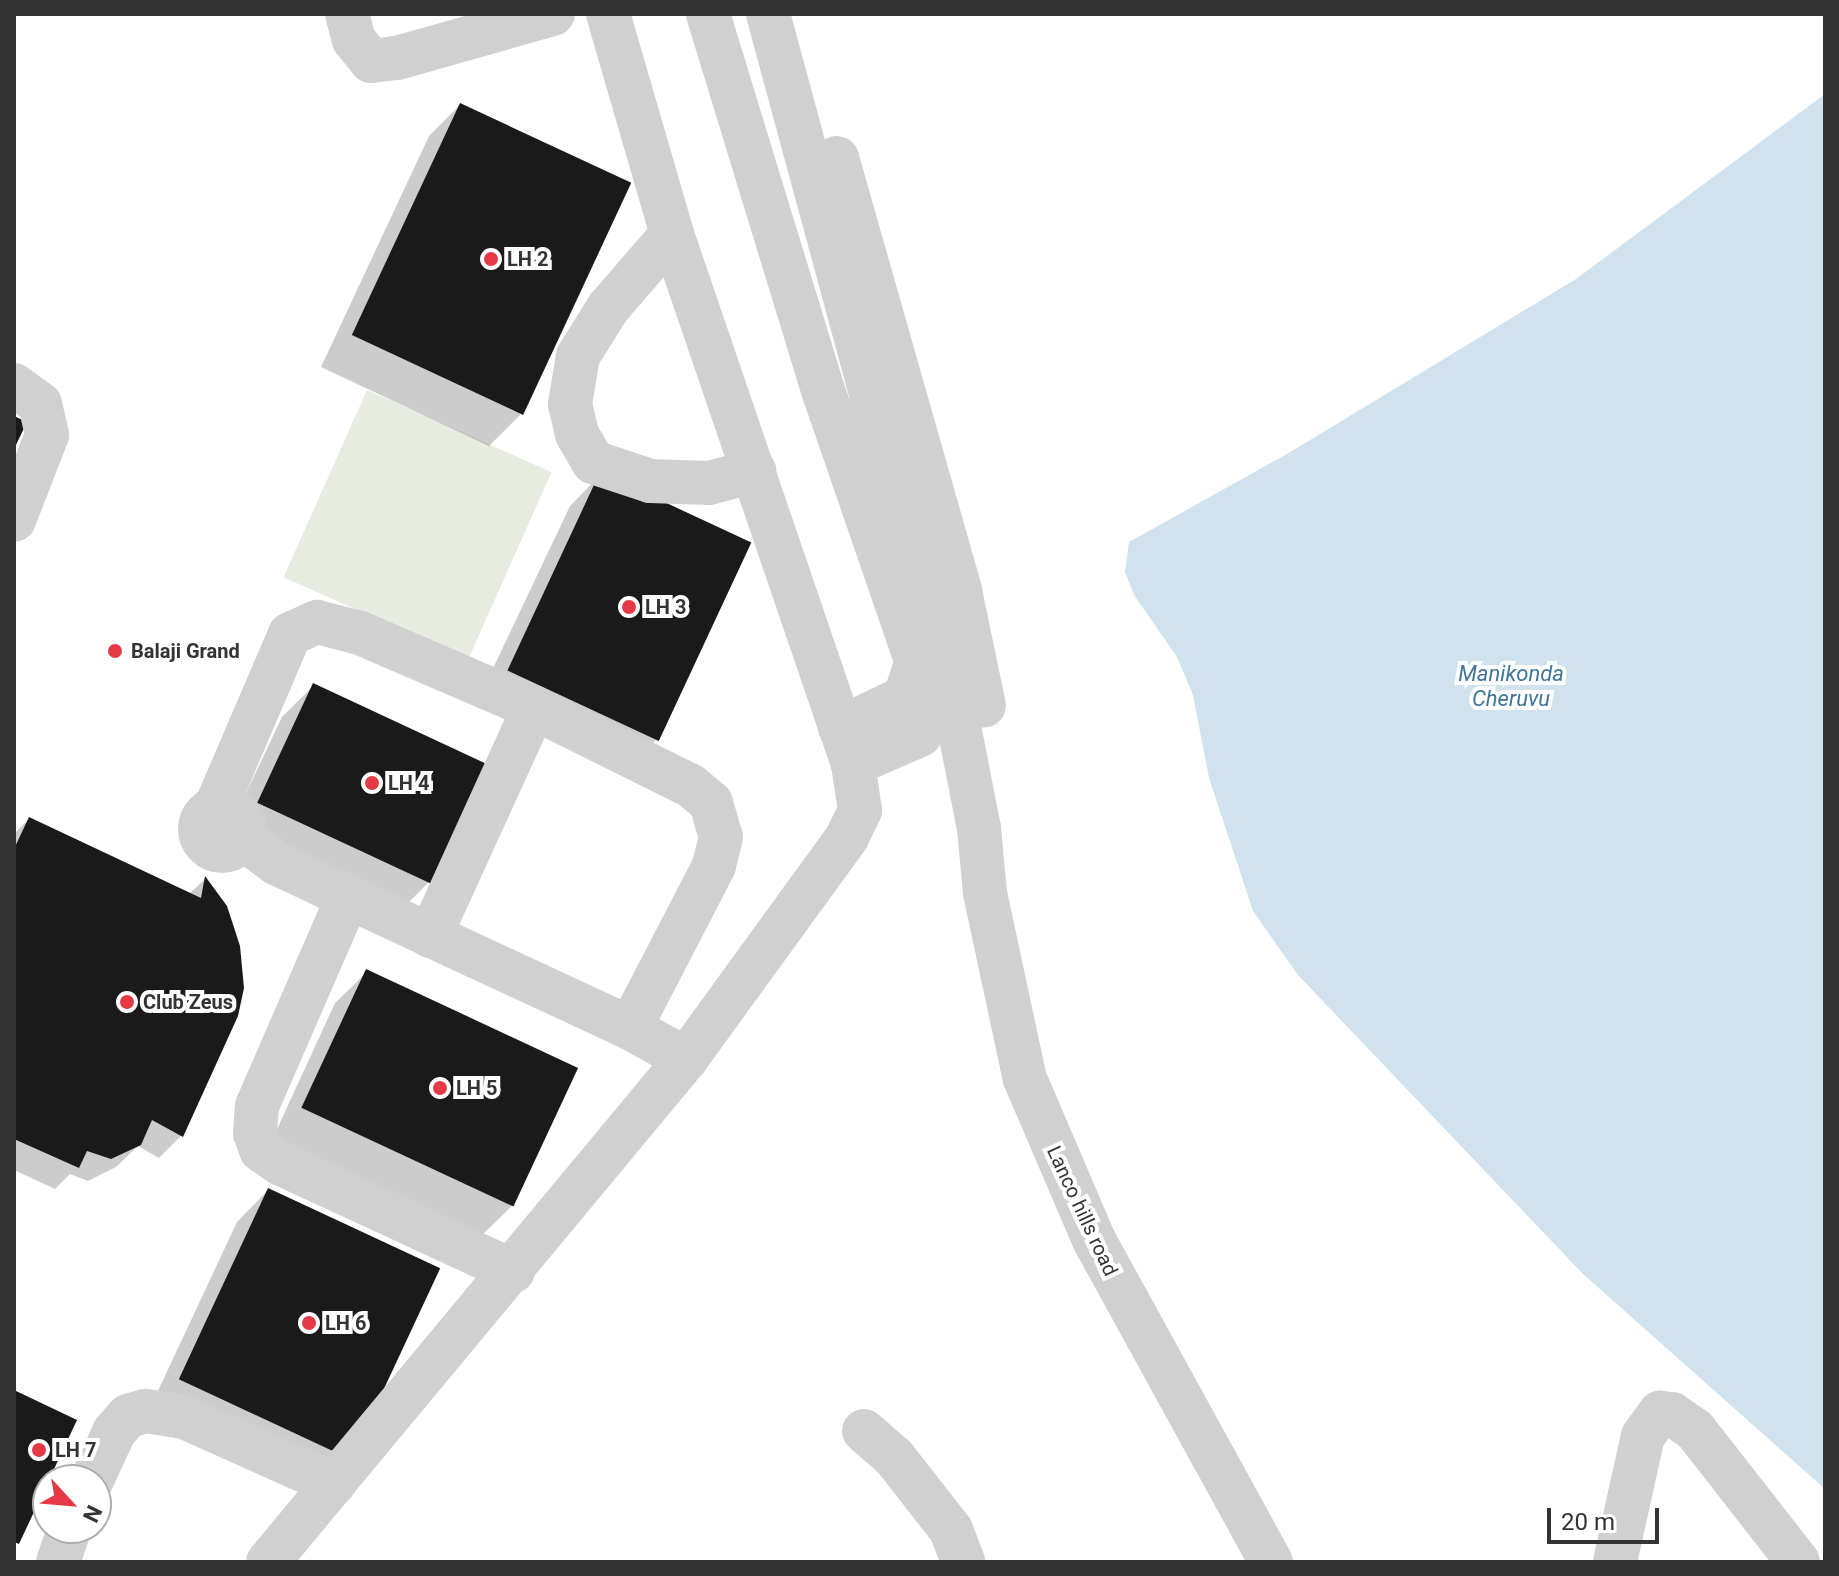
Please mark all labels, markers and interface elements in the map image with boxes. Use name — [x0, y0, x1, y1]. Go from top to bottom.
place label: LH 2 — [507, 247, 548, 271]
marker: LH 2 — [482, 250, 500, 268]
place label: LH 3 — [645, 595, 686, 619]
marker: LH 3 — [620, 598, 638, 616]
place label: Balaji Grand — [131, 639, 240, 663]
marker: Balaji Grand — [106, 642, 124, 660]
water label: Manikonda Cheruvu — [1458, 660, 1564, 712]
place label: LH 4 — [388, 771, 429, 795]
marker: LH 4 — [363, 774, 381, 792]
place label: Club Zeus — [143, 990, 233, 1014]
marker: Club Zeus — [118, 993, 136, 1011]
place label: LH 5 — [456, 1076, 497, 1100]
marker: LH 5 — [431, 1079, 449, 1097]
street label: Lanco hills road — [1041, 1142, 1123, 1280]
place label: LH 6 — [325, 1311, 366, 1335]
marker: LH 6 — [300, 1314, 318, 1332]
place label: LH 7 — [55, 1438, 96, 1462]
marker: LH 7 — [30, 1441, 48, 1459]
north arrow — [32, 1464, 112, 1544]
scale bar — [1551, 1492, 1663, 1542]
text: N — [78, 1501, 107, 1526]
text: 20 m — [1561, 1508, 1615, 1536]

